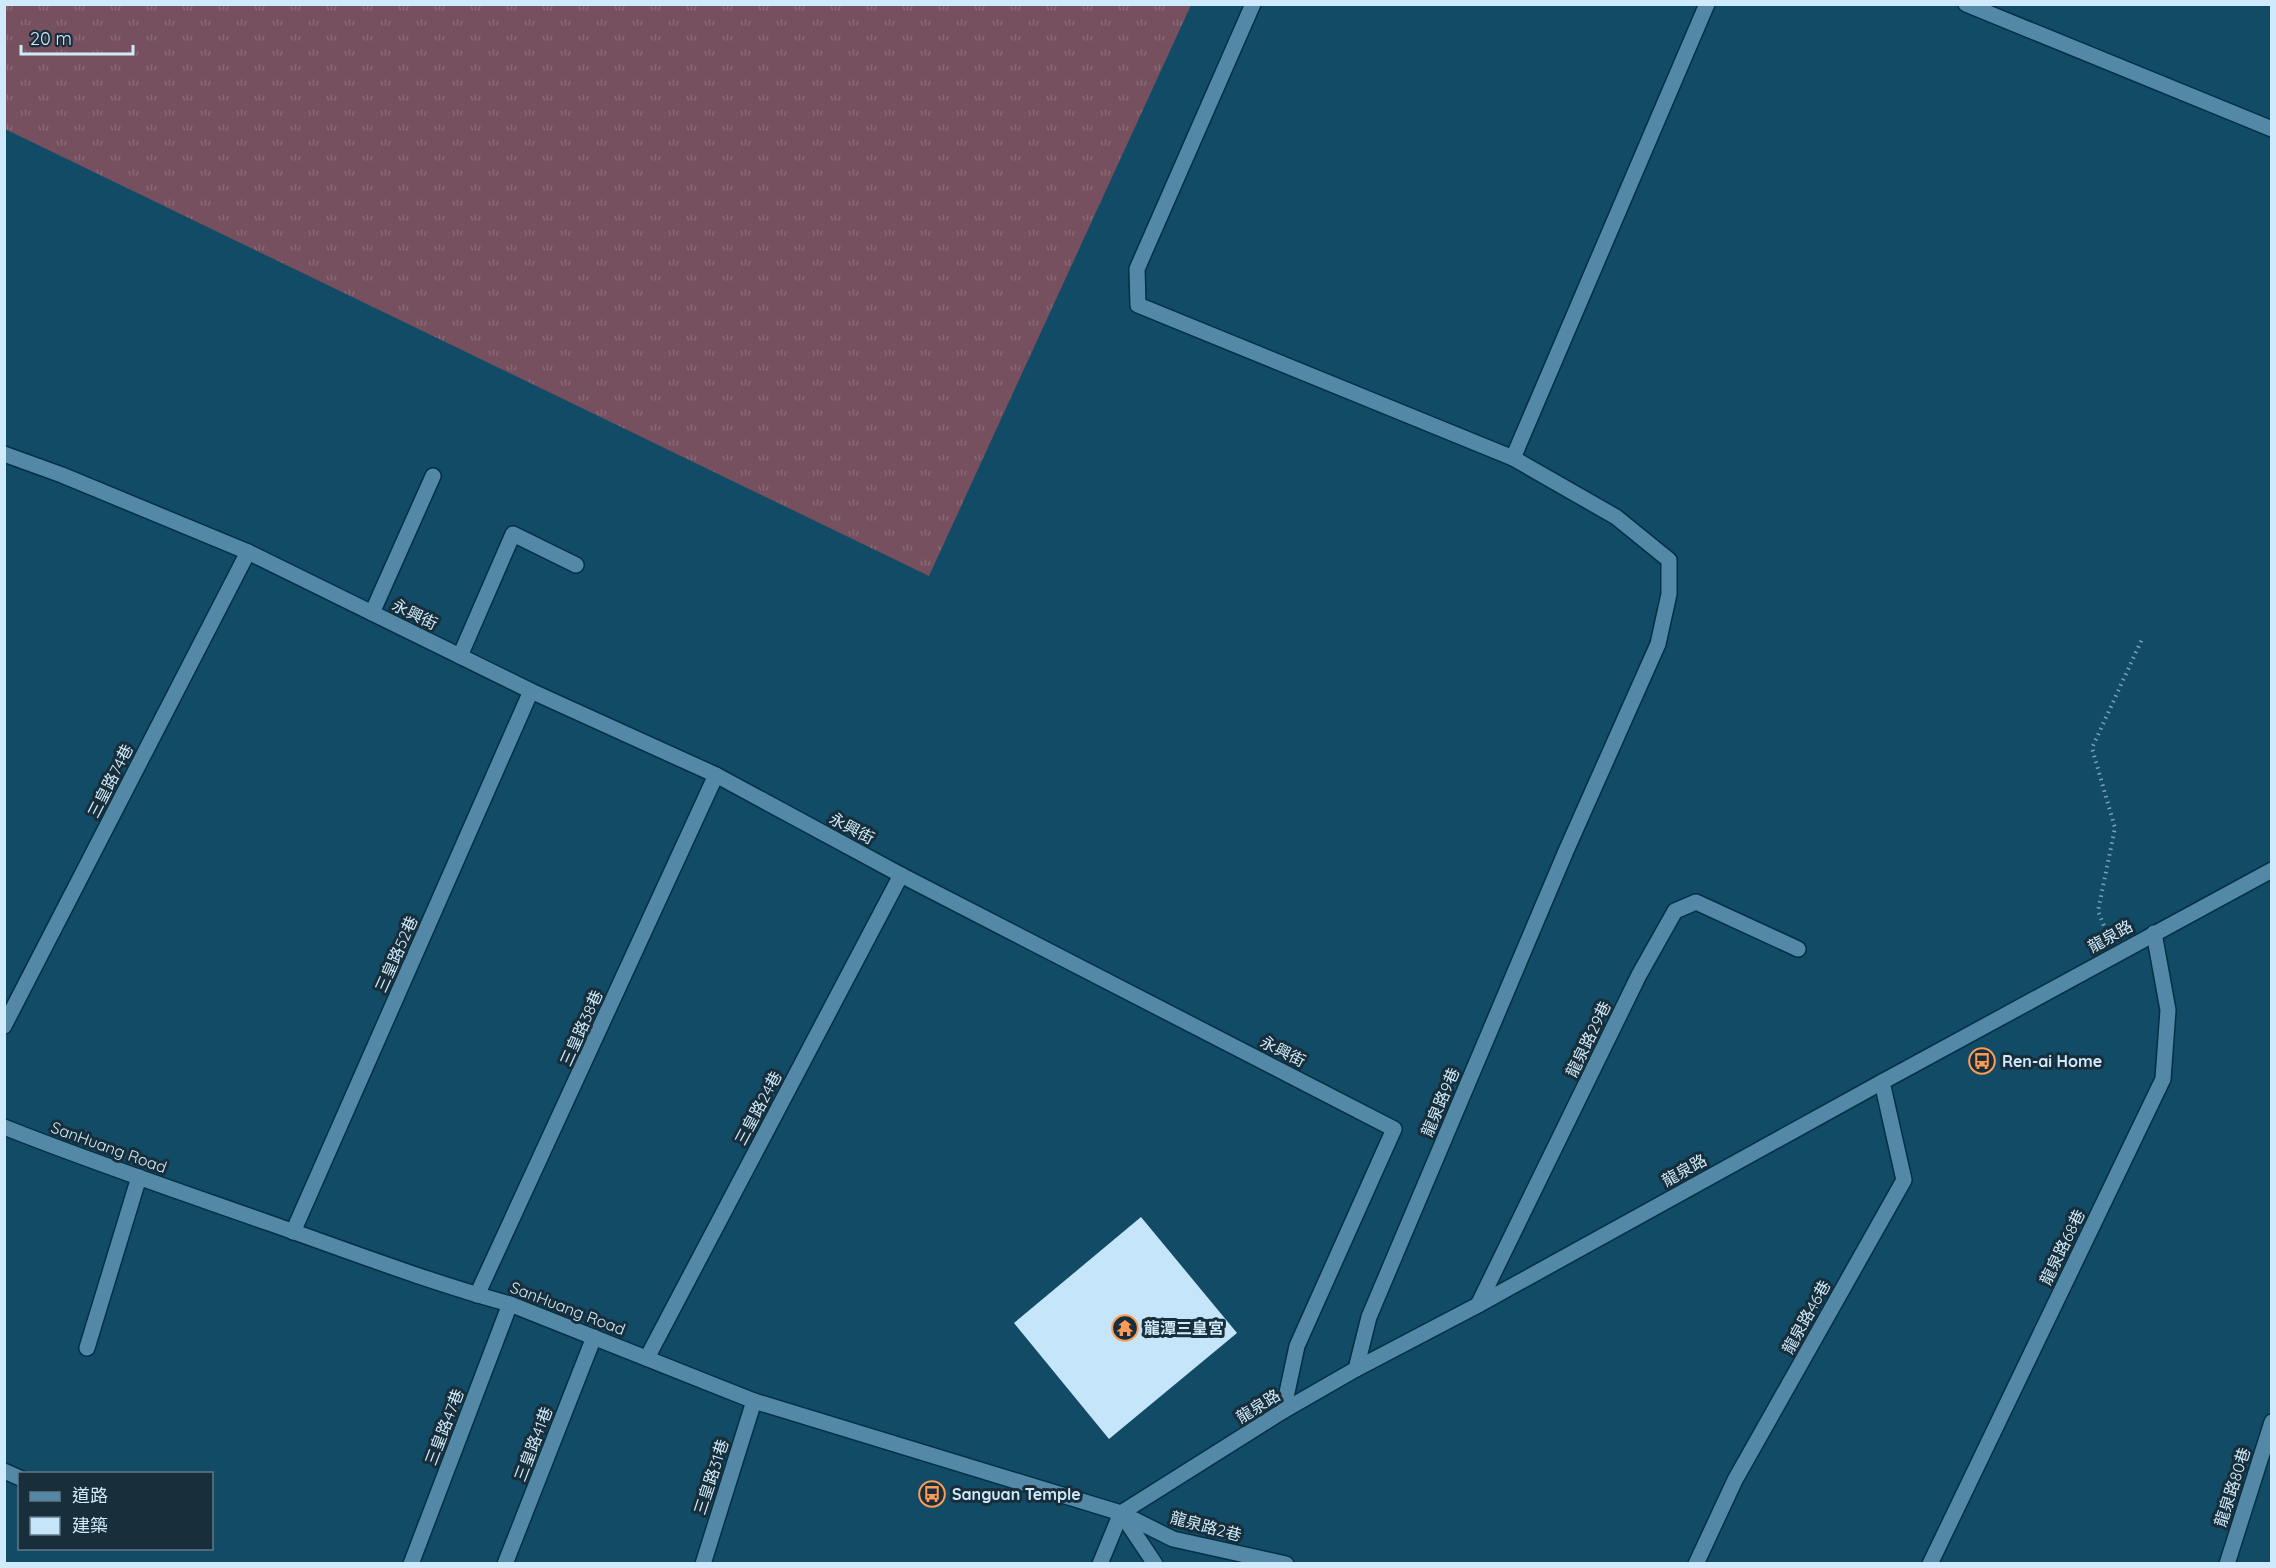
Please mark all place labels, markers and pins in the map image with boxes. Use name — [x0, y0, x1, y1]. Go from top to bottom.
bus stop icon: Ren-ai Home — [1967, 1046, 1997, 1076]
place label: Ren-ai Home — [2002, 1051, 2102, 1071]
temple icon: 龍潭三皇宮 — [1110, 1313, 1140, 1343]
place label: 龍潭三皇宮 — [1144, 1318, 1224, 1338]
bus stop icon: Sanguan Temple — [917, 1479, 947, 1509]
place label: Sanguan Temple — [952, 1484, 1081, 1504]

